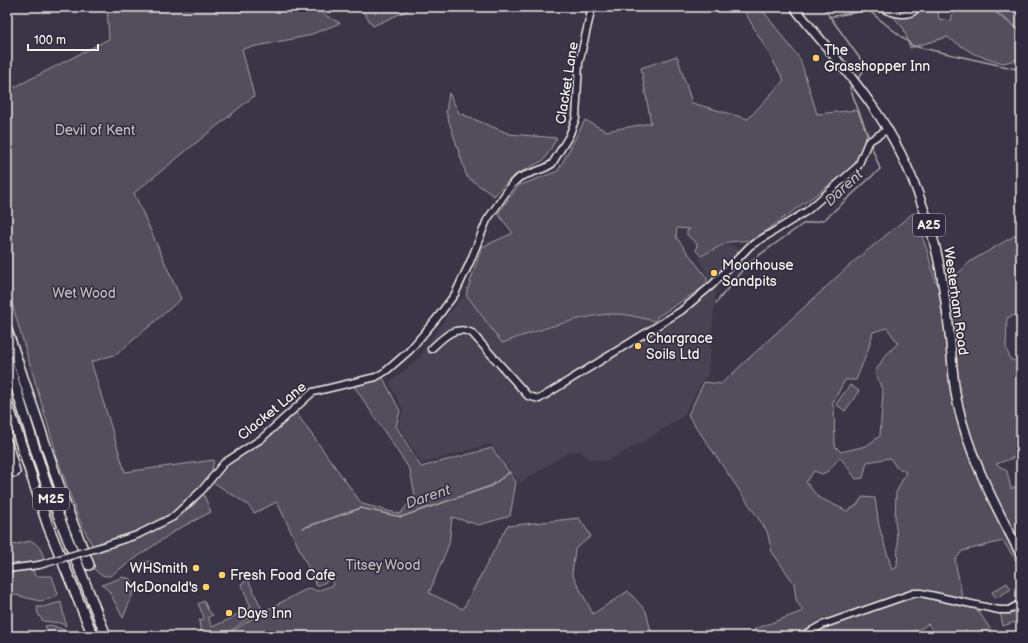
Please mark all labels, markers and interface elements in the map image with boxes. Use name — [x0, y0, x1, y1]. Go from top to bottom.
scale bar — [28, 26, 98, 52]
text: 100 m — [34, 33, 66, 48]
street label: Clacket Lane — [552, 41, 582, 125]
place label: The Grasshopper Inn — [824, 42, 930, 75]
marker: The Grasshopper Inn — [811, 53, 821, 63]
park label: Devil of Kent — [55, 122, 136, 139]
water label: Darent — [821, 165, 868, 211]
road number: A25 — [913, 214, 945, 236]
street label: Westerham Road — [940, 246, 972, 356]
place label: Moorhouse Sandpits — [722, 257, 794, 290]
marker: Moorhouse Sandpits — [709, 268, 719, 278]
park label: Wet Wood — [52, 285, 116, 302]
place label: Chargrace Soils Ltd — [646, 330, 713, 363]
marker: Chargrace Soils Ltd — [633, 341, 643, 351]
street label: Clacket Lane — [234, 378, 310, 444]
water label: Darent — [403, 480, 453, 514]
road number: M25 — [33, 488, 69, 510]
park label: Titsey Wood — [346, 557, 420, 574]
place label: WHSmith — [130, 560, 188, 577]
marker: WHSmith — [191, 563, 201, 573]
place label: Fresh Food Cafe — [230, 567, 335, 584]
marker: Fresh Food Cafe — [217, 570, 227, 580]
place label: McDonald's — [125, 579, 198, 596]
marker: McDonald's — [201, 582, 211, 592]
place label: Days Inn — [237, 605, 292, 622]
marker: Days Inn — [224, 608, 234, 618]

